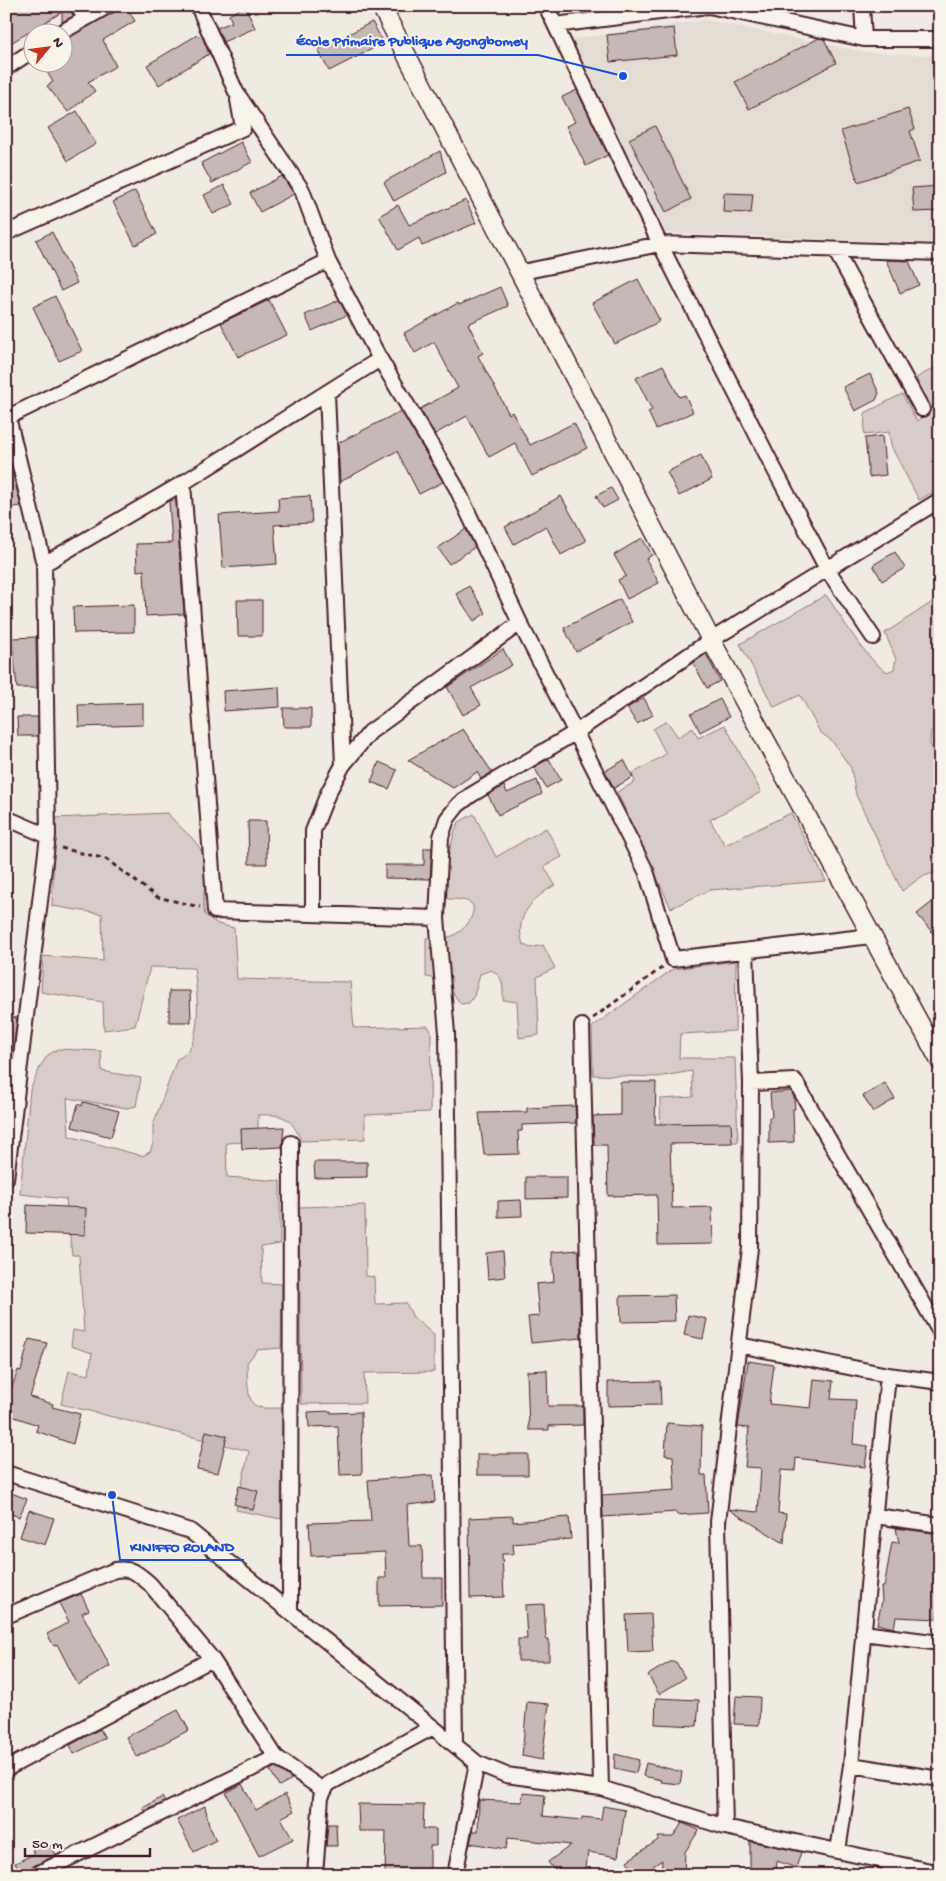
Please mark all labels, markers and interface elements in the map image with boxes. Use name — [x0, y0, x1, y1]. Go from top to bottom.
north arrow — [22, 22, 72, 72]
callout: École Primaire Publique Agongbomey — [286, 25, 538, 55]
text: École Primaire Publique Agongbomey — [296, 33, 529, 51]
text: N — [48, 35, 67, 51]
callout: KINIFFO ROLAND — [120, 1530, 244, 1560]
text: KINIFFO ROLAND — [129, 1539, 235, 1557]
scale bar — [25, 1826, 150, 1858]
text: 50 m — [32, 1836, 63, 1854]

